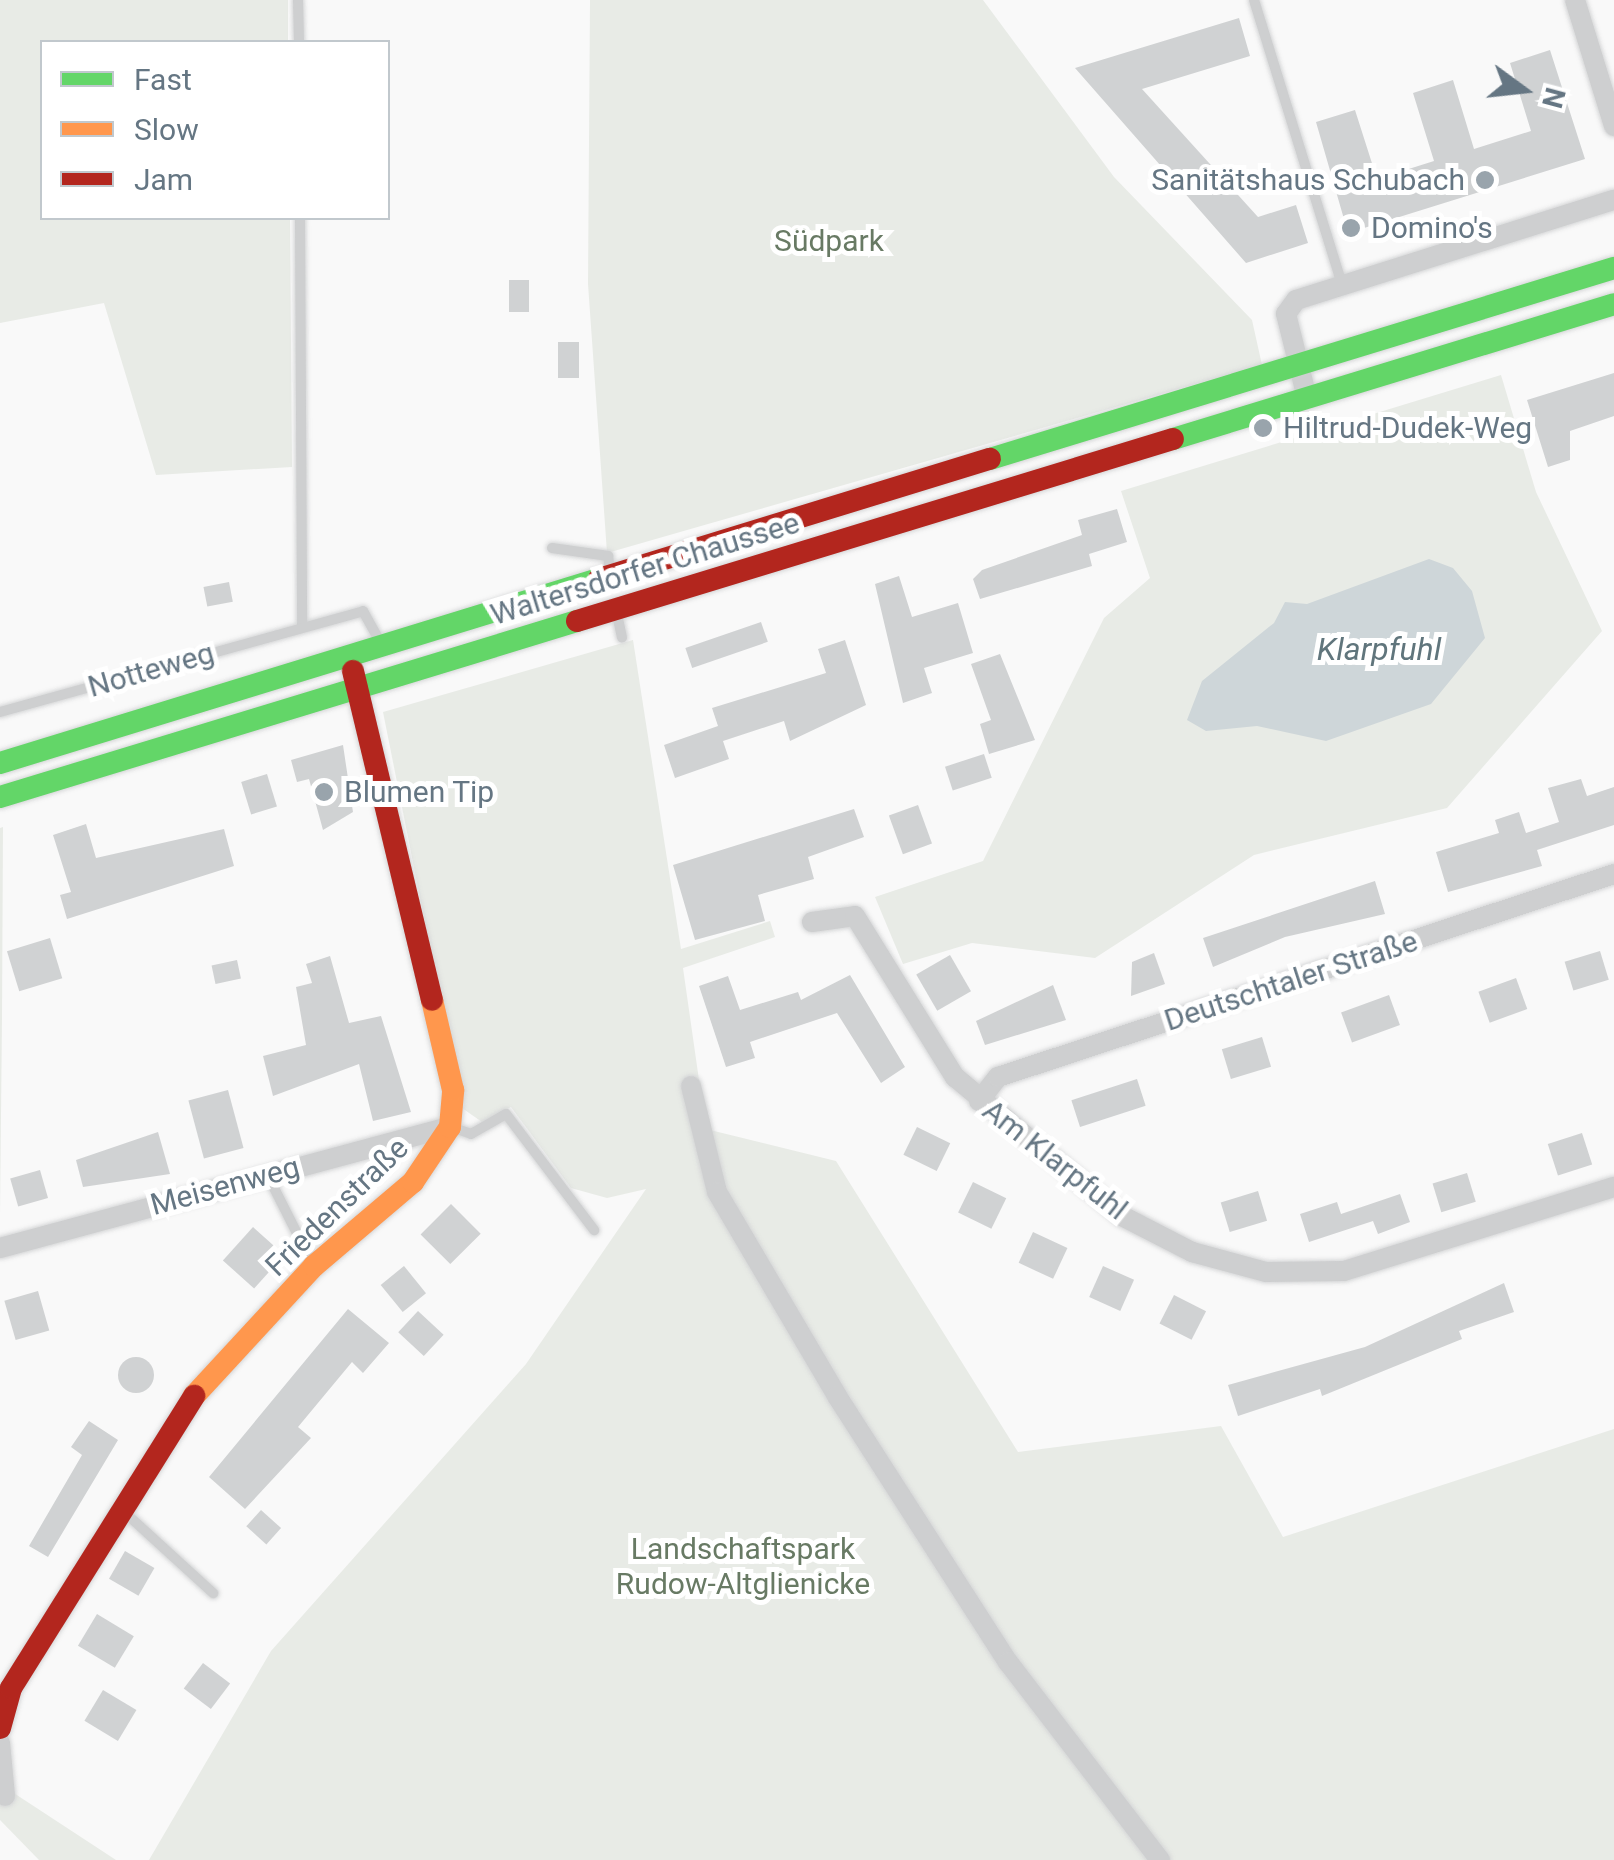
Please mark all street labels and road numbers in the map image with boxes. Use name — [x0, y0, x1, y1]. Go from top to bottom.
street label: Waltersdorfer Chaussee — [486, 505, 804, 633]
street label: Notteweg — [84, 635, 218, 705]
street label: Deutschtaler Straße — [1160, 923, 1422, 1039]
street label: Am Klarpfuhl — [976, 1092, 1134, 1228]
street label: Friedenstraße — [258, 1130, 416, 1284]
street label: Meisenweg — [147, 1149, 303, 1223]

